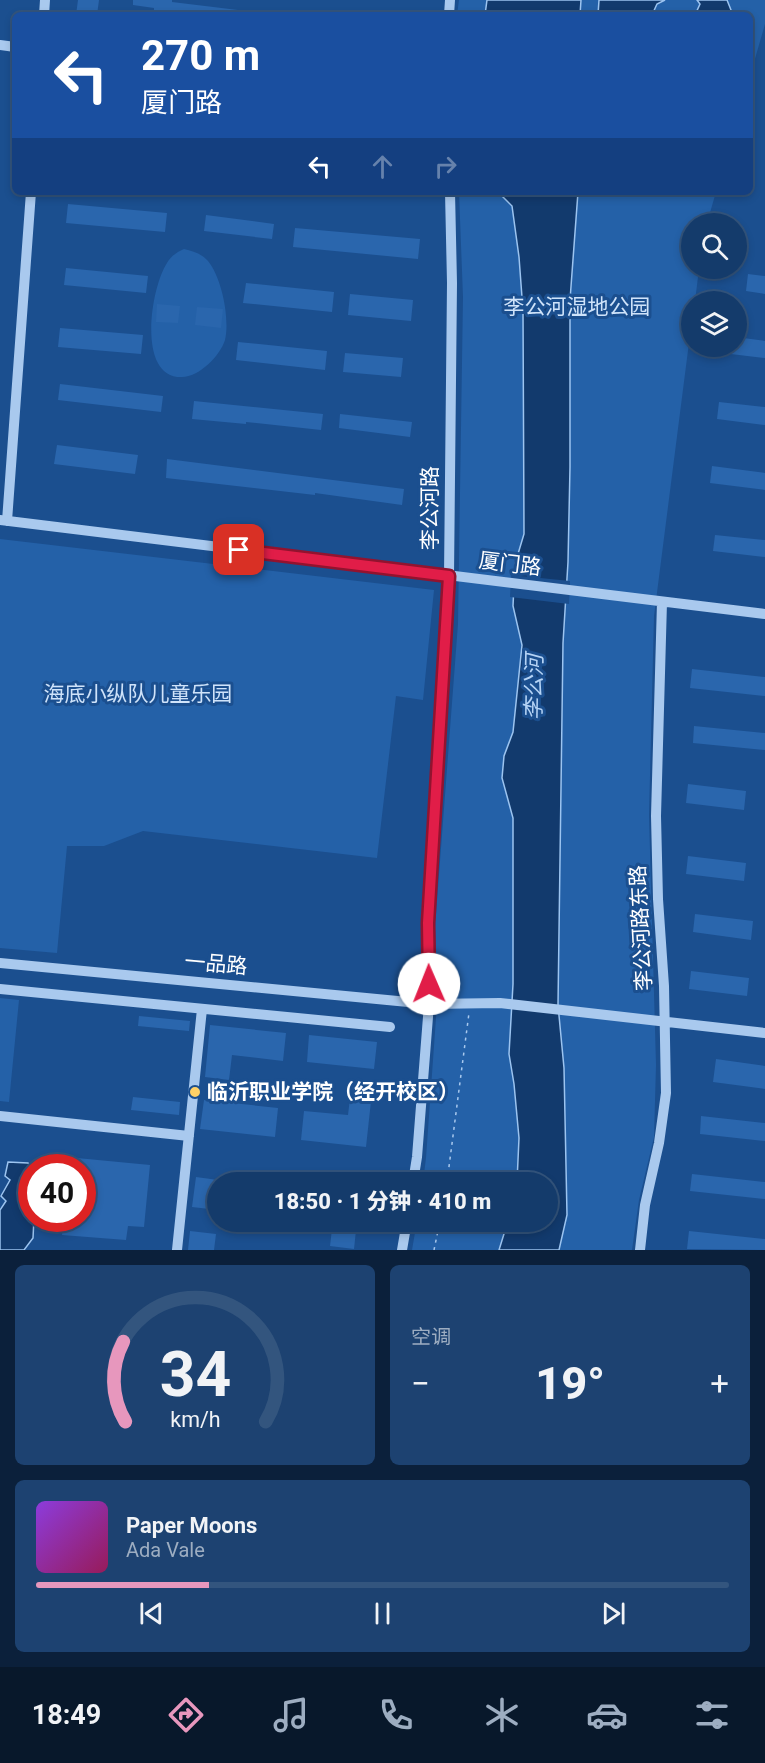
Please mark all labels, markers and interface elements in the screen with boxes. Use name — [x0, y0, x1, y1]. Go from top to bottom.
text: 270 m — [141, 31, 260, 80]
icon: left — [42, 36, 120, 114]
text: 厦门路 — [141, 87, 222, 119]
icon: left — [303, 150, 336, 183]
icon: ahead — [366, 150, 399, 183]
icon: right — [429, 150, 462, 183]
map controls — [681, 213, 747, 357]
button: search — [681, 213, 747, 279]
button: layers — [681, 291, 747, 357]
park label: 李公河湿地公园 — [504, 295, 651, 319]
street label: 李公河路 — [418, 466, 442, 550]
pin — [213, 524, 264, 575]
icon: arrive — [222, 533, 255, 566]
street label: 厦门路 — [477, 548, 543, 580]
water label: 李公河 — [521, 650, 547, 720]
park label: 海底小纵队儿童乐园 — [44, 682, 233, 706]
street label: 李公河路东路 — [626, 864, 656, 992]
street label: 一品路 — [184, 949, 248, 979]
position arrow — [397, 952, 461, 1016]
place label: 临沂职业学院（经开校区） — [207, 1080, 459, 1104]
marker: 临沂职业学院（经开校区） — [188, 1085, 202, 1099]
speed limit sign: 40 — [18, 1154, 96, 1232]
text: 18:50 · 1 分钟 · 410 m — [274, 1189, 491, 1214]
text: 空调 — [411, 1325, 451, 1349]
text: 34 — [159, 1338, 231, 1411]
text: 19° — [535, 1357, 605, 1410]
text: − — [411, 1364, 430, 1403]
text: + — [710, 1364, 729, 1403]
text: km/h — [170, 1407, 220, 1432]
text: Paper Moons — [126, 1513, 257, 1538]
text: Ada Vale — [126, 1538, 205, 1562]
icon: previous — [135, 1597, 168, 1630]
icon: pause — [366, 1597, 399, 1630]
icon: next — [597, 1597, 630, 1630]
icon: directions — [165, 1694, 207, 1736]
icon: music — [270, 1694, 312, 1736]
icon: phone — [375, 1694, 417, 1736]
icon: climate — [481, 1694, 523, 1736]
icon: car — [586, 1694, 628, 1736]
icon: filters — [691, 1694, 733, 1736]
text: 18:49 — [32, 1699, 101, 1731]

